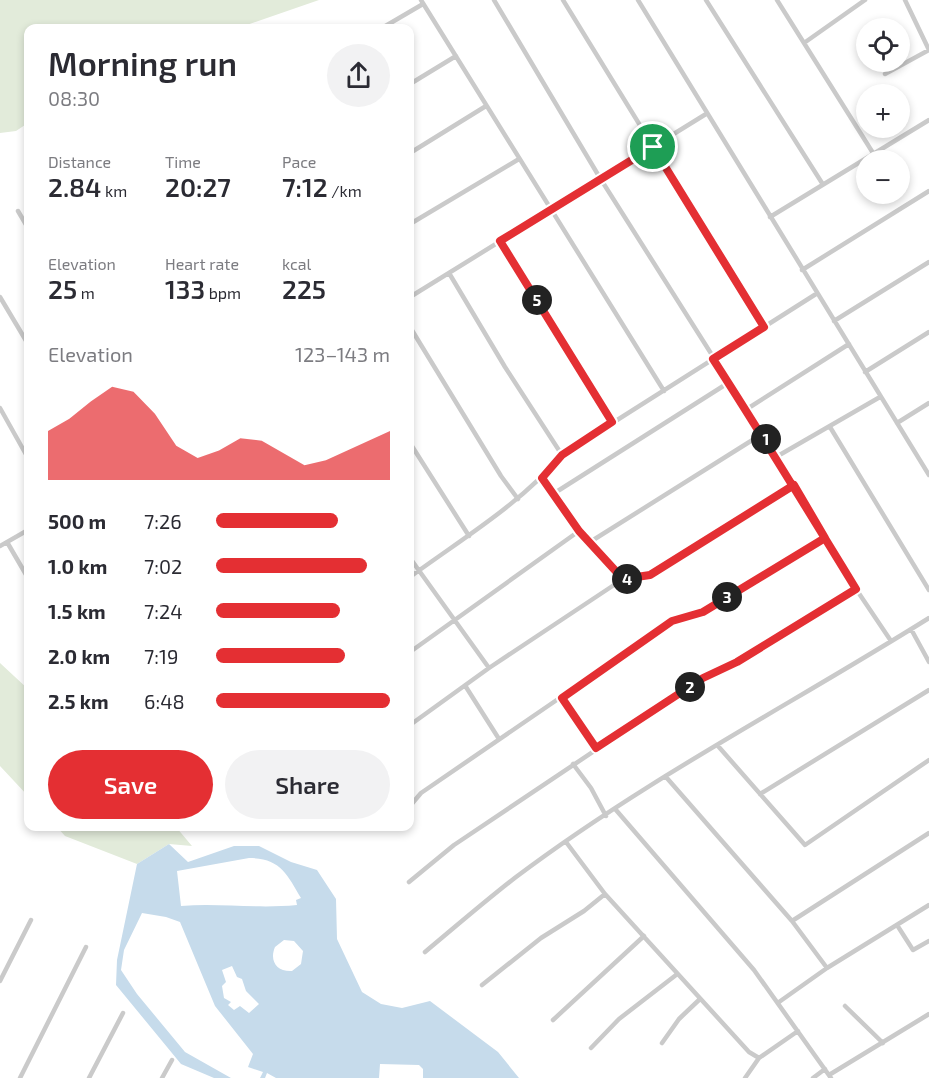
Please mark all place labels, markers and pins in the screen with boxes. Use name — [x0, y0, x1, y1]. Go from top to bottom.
pin — [627, 121, 678, 172]
pin: 5 — [522, 285, 552, 315]
pin: 1 — [751, 424, 781, 454]
pin: 4 — [612, 564, 642, 594]
pin: 3 — [712, 582, 742, 612]
pin: 2 — [675, 672, 705, 702]

